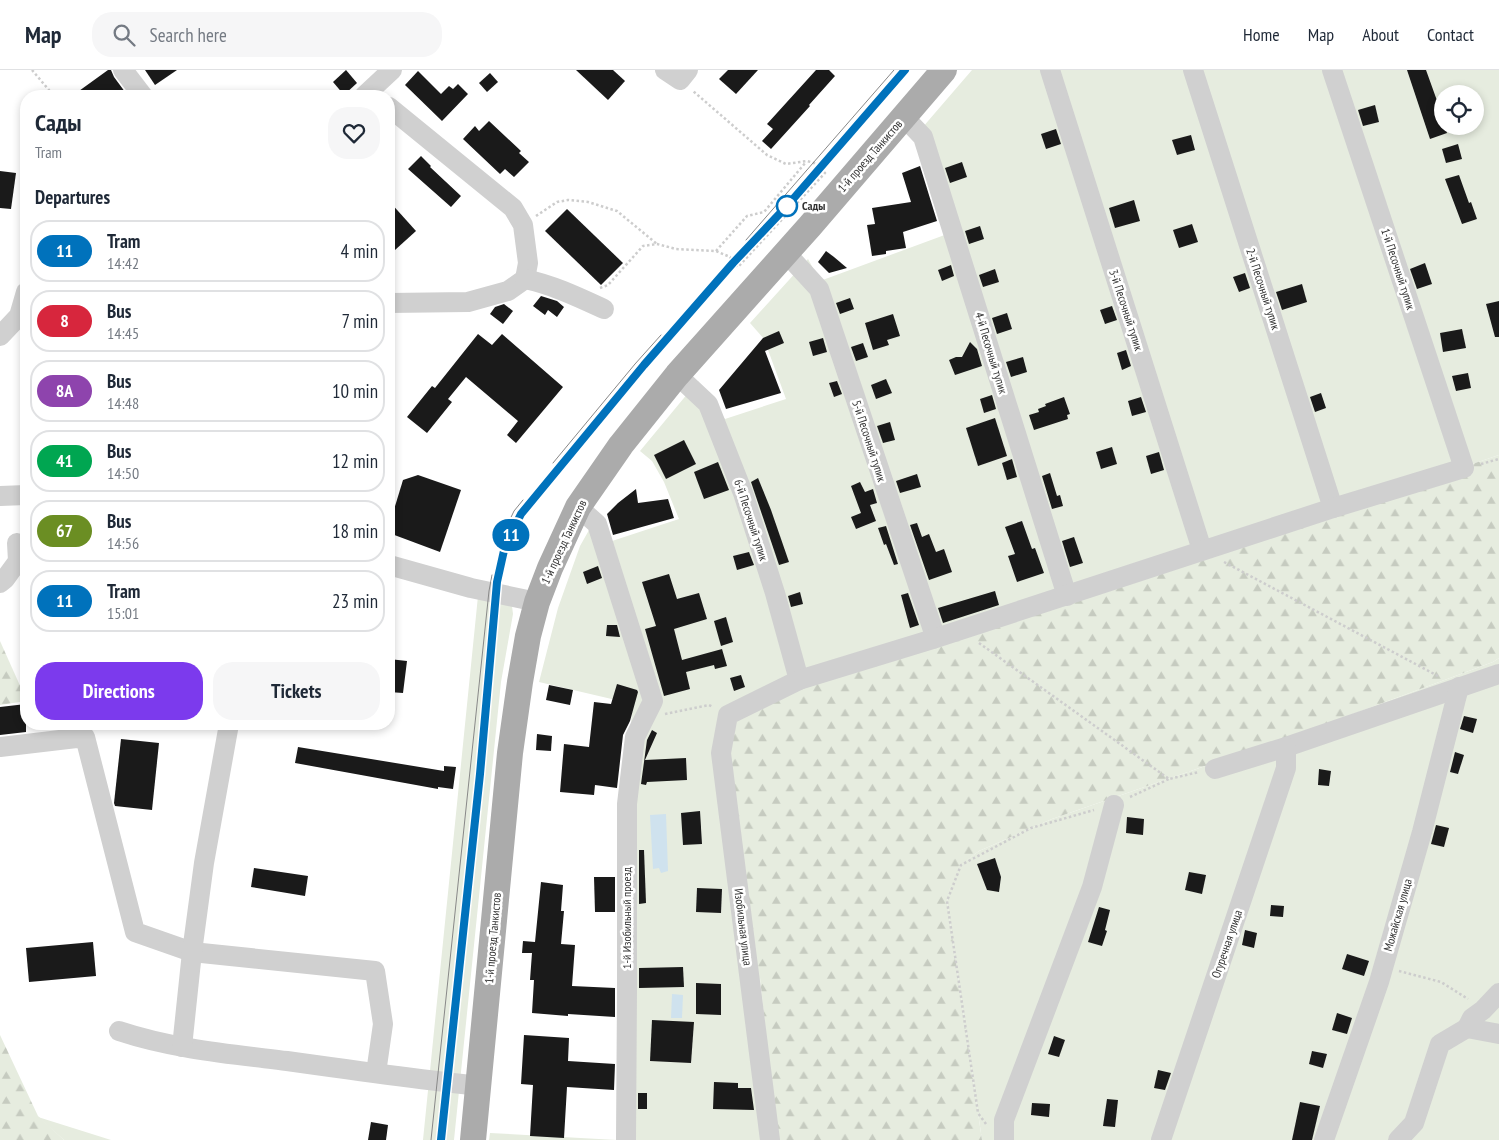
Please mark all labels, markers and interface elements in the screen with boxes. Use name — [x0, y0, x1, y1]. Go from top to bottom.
search box — [92, 12, 442, 57]
text: Map — [25, 19, 62, 50]
icon: search — [110, 21, 138, 49]
text: Search here — [150, 23, 227, 47]
text: Home — [1243, 23, 1280, 46]
text: Map — [1308, 23, 1334, 46]
text: About — [1362, 23, 1399, 46]
text: Contact — [1427, 23, 1474, 46]
map controls — [1434, 85, 1484, 135]
button: locate — [1434, 85, 1484, 135]
text: Сады — [35, 107, 82, 138]
button: heart — [328, 107, 380, 159]
street label: 1-й проезд Танкистов — [834, 116, 905, 195]
text: Tram — [35, 142, 62, 162]
text: Departures — [35, 185, 110, 209]
marker: Сады — [776, 195, 798, 217]
place label: Сады — [802, 198, 825, 213]
street label: 1-й Песочный тупик — [1378, 226, 1419, 312]
text: Tram — [107, 229, 140, 253]
text: 11 — [56, 239, 73, 262]
text: 4 min — [341, 239, 378, 263]
street label: 2-й Песочный тупик — [1243, 246, 1284, 332]
text: 14:42 — [107, 253, 139, 273]
street label: 3-й Песочный тупик — [1106, 267, 1147, 353]
text: Bus — [107, 299, 131, 323]
text: 8 — [60, 309, 69, 332]
text: 7 min — [341, 309, 378, 333]
street label: 4-й Песочный тупик — [972, 310, 1011, 396]
text: 14:45 — [107, 323, 139, 343]
text: Bus — [107, 369, 131, 393]
text: 8А — [56, 379, 73, 402]
text: 10 min — [332, 379, 378, 403]
text: 14:48 — [107, 393, 139, 413]
street label: 5-й Песочный тупик — [849, 398, 890, 484]
text: Bus — [107, 439, 131, 463]
text: 41 — [56, 449, 73, 472]
text: 12 min — [332, 449, 378, 473]
text: 14:50 — [107, 463, 139, 483]
street label: 6-й Песочный тупик — [731, 477, 772, 563]
street label: 1-й проезд Танкистов — [538, 497, 590, 586]
text: Bus — [107, 509, 131, 533]
text: 67 — [56, 519, 73, 542]
text: 18 min — [332, 519, 378, 543]
line badge: 11 — [488, 519, 534, 551]
text: 11 — [502, 523, 520, 546]
text: 14:56 — [107, 533, 139, 553]
text: Tram — [107, 579, 140, 603]
text: 11 — [56, 589, 73, 612]
text: 23 min — [332, 589, 378, 613]
text: 15:01 — [107, 603, 139, 623]
button: Directions — [35, 662, 203, 720]
button: Tickets — [213, 662, 380, 720]
street label: 1-й Изобильный проезд — [619, 866, 634, 969]
street label: Можайская улица — [1380, 877, 1415, 953]
street label: Изобильная улица — [731, 888, 756, 967]
street label: 1-й проезд Танкистов — [481, 892, 504, 984]
street label: Огуречная улица — [1208, 907, 1245, 980]

